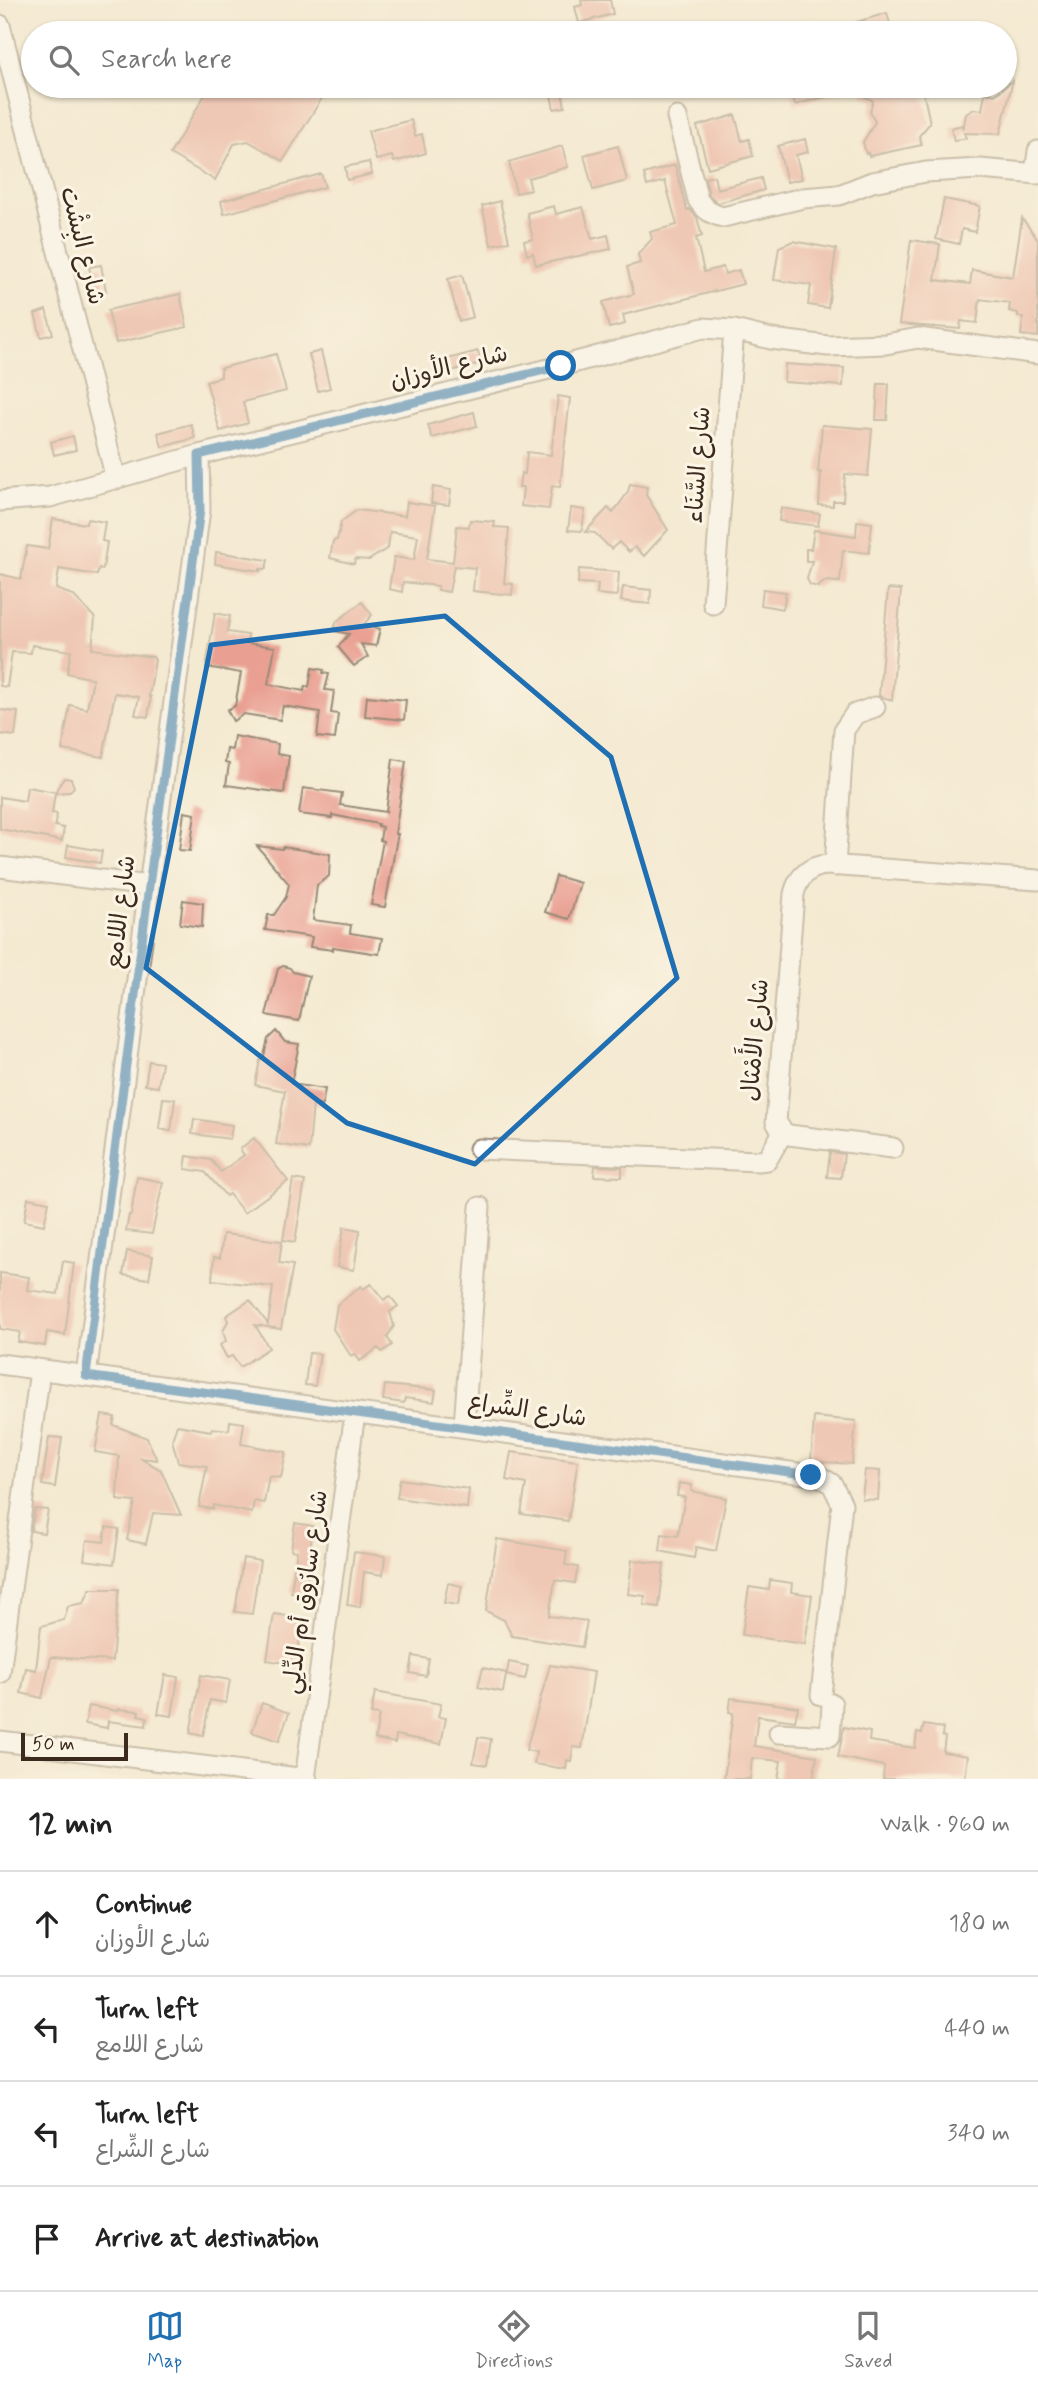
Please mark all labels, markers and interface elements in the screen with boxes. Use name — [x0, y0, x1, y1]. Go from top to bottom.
search box — [21, 21, 1017, 98]
icon: search — [45, 41, 83, 79]
text: Search here — [101, 43, 232, 77]
street label: شارع البِشْت — [50, 184, 112, 309]
street label: شارع الأوزان — [386, 335, 511, 398]
route start — [545, 350, 576, 381]
street label: شارع السَّنَاء — [679, 406, 719, 524]
street label: شارع اللامع — [99, 854, 143, 970]
street label: شارع الأَمْثال — [728, 977, 777, 1102]
street label: شارع الشِّراع — [465, 1383, 589, 1435]
route end — [795, 1459, 826, 1490]
street label: شارع سارُوق أم الدِّلِي — [275, 1488, 340, 1697]
scale bar — [21, 1730, 128, 1762]
text: 50 m — [32, 1732, 75, 1757]
text: 12 min — [28, 1805, 113, 1844]
text: Walk · 960 m — [880, 1810, 1010, 1840]
text: Continue — [95, 1888, 192, 1922]
icon: ahead — [28, 1905, 66, 1943]
text: 180 m — [949, 1909, 1010, 1939]
text: شارع الأوزان — [95, 1926, 210, 1956]
text: Turn left — [95, 1993, 199, 2027]
icon: left — [28, 2010, 66, 2048]
text: 440 m — [944, 2014, 1010, 2044]
text: شارع اللامع — [95, 2031, 204, 2061]
text: Turn left — [95, 2098, 199, 2132]
icon: left — [28, 2115, 66, 2153]
text: 340 m — [947, 2119, 1010, 2149]
text: شارع الشِّراع — [95, 2136, 210, 2166]
icon: arrive — [28, 2220, 66, 2258]
text: Arrive at destination — [95, 2222, 319, 2256]
tab: Map — [146, 2307, 184, 2374]
tab: Directions — [475, 2307, 553, 2374]
tab: Saved — [844, 2307, 892, 2374]

